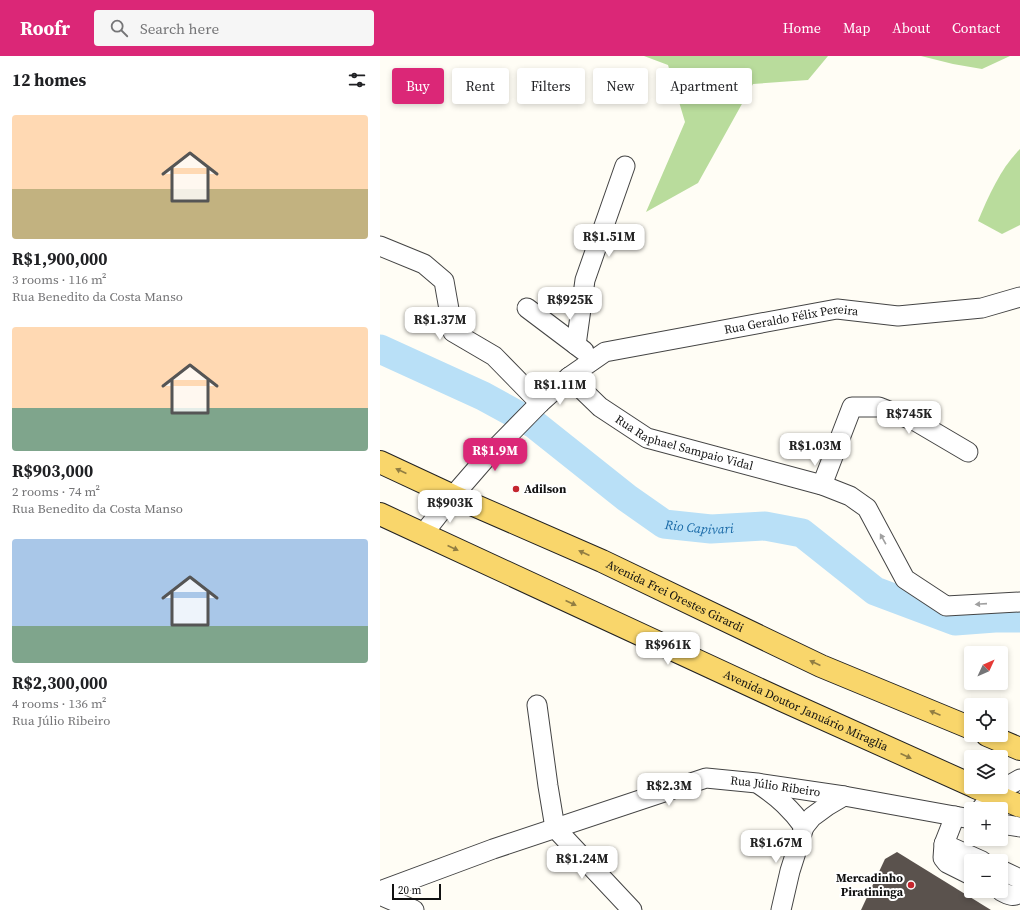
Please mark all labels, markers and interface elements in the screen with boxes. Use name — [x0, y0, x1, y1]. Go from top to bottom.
search box — [94, 10, 374, 46]
text: Roofr — [20, 15, 70, 41]
icon: search — [108, 17, 130, 39]
text: Search here — [140, 18, 219, 39]
text: Home — [783, 18, 821, 38]
text: Map — [843, 18, 870, 38]
text: About — [892, 18, 930, 38]
text: Contact — [952, 18, 1000, 38]
text: 12 homes — [12, 68, 86, 92]
chip: Buy — [392, 68, 444, 104]
chip: Rent — [452, 68, 509, 104]
chip: Filters — [517, 68, 585, 104]
chip: New — [593, 68, 648, 104]
chip: Apartment — [656, 68, 752, 104]
icon: filters — [346, 69, 368, 91]
icon: home — [154, 141, 226, 213]
pin: R$1.51M — [572, 224, 646, 258]
text: R$1.51M — [583, 228, 635, 245]
text: R$1,900,000 — [12, 247, 108, 271]
text: 3 rooms · 116 m² — [12, 271, 107, 288]
pin: R$925K — [537, 287, 603, 321]
text: Rua Benedito da Costa Manso — [12, 288, 183, 305]
text: R$925K — [547, 291, 593, 308]
street label: Rua Geraldo Félix Pereira — [723, 301, 860, 338]
pin: R$1.37M — [403, 307, 477, 341]
text: R$1.37M — [414, 311, 466, 328]
icon: home — [154, 353, 226, 425]
pin: R$1.11M — [523, 372, 597, 406]
text: R$1.11M — [534, 376, 586, 393]
pin: R$745K — [876, 401, 942, 435]
text: R$745K — [886, 405, 932, 422]
street label: Rua Raphael Sampaio Vidal — [612, 411, 755, 474]
pin: R$1.03M — [778, 433, 852, 467]
text: R$1.03M — [789, 437, 841, 454]
pin: R$1.9M — [462, 438, 528, 472]
text: R$1.9M — [472, 442, 518, 459]
text: R$903,000 — [12, 459, 93, 483]
one-way arrow — [395, 468, 407, 474]
place label: Adilson — [524, 481, 567, 497]
text: 2 rooms · 74 m² — [12, 483, 100, 500]
marker: Adilson — [511, 484, 521, 494]
pin: R$903K — [417, 490, 483, 524]
text: R$903K — [427, 494, 473, 511]
text: Rua Benedito da Costa Manso — [12, 500, 183, 517]
water label: Rio Capivari — [663, 516, 734, 538]
one-way arrow — [880, 533, 887, 545]
one-way arrow — [448, 545, 459, 551]
one-way arrow — [578, 550, 589, 556]
street label: Avenida Frei Orestes Girardi — [604, 556, 747, 636]
icon: home — [154, 565, 226, 637]
one-way arrow — [566, 600, 577, 606]
one-way arrow — [975, 601, 987, 608]
pin: R$961K — [635, 632, 701, 666]
text: R$961K — [645, 636, 691, 653]
north arrow — [964, 646, 1008, 690]
map controls — [964, 646, 1008, 898]
one-way arrow — [809, 660, 821, 666]
street label: Avenida Doutor Januário Miraglia — [721, 666, 892, 755]
text: R$2,300,000 — [12, 671, 108, 695]
text: 4 rooms · 136 m² — [12, 695, 107, 712]
button: locate — [964, 698, 1008, 742]
one-way arrow — [929, 710, 941, 716]
text: Rua Júlio Ribeiro — [12, 712, 110, 729]
button: layers — [964, 750, 1008, 794]
one-way arrow — [900, 753, 912, 759]
street label: Rua Júlio Ribeiro — [730, 772, 822, 800]
pin: R$2.3M — [636, 773, 702, 807]
text: R$2.3M — [646, 777, 692, 794]
button: + — [964, 802, 1008, 846]
pin: R$1.67M — [739, 830, 813, 864]
text: R$1.67M — [750, 834, 802, 851]
pin: R$1.24M — [545, 846, 619, 880]
text: R$1.24M — [556, 850, 608, 867]
button: − — [964, 854, 1008, 898]
place label: Mercadinho Piratininga — [836, 870, 904, 900]
marker: Mercadinho Piratininga — [906, 880, 916, 890]
scale bar — [392, 882, 441, 901]
text: 20 m — [398, 883, 421, 898]

